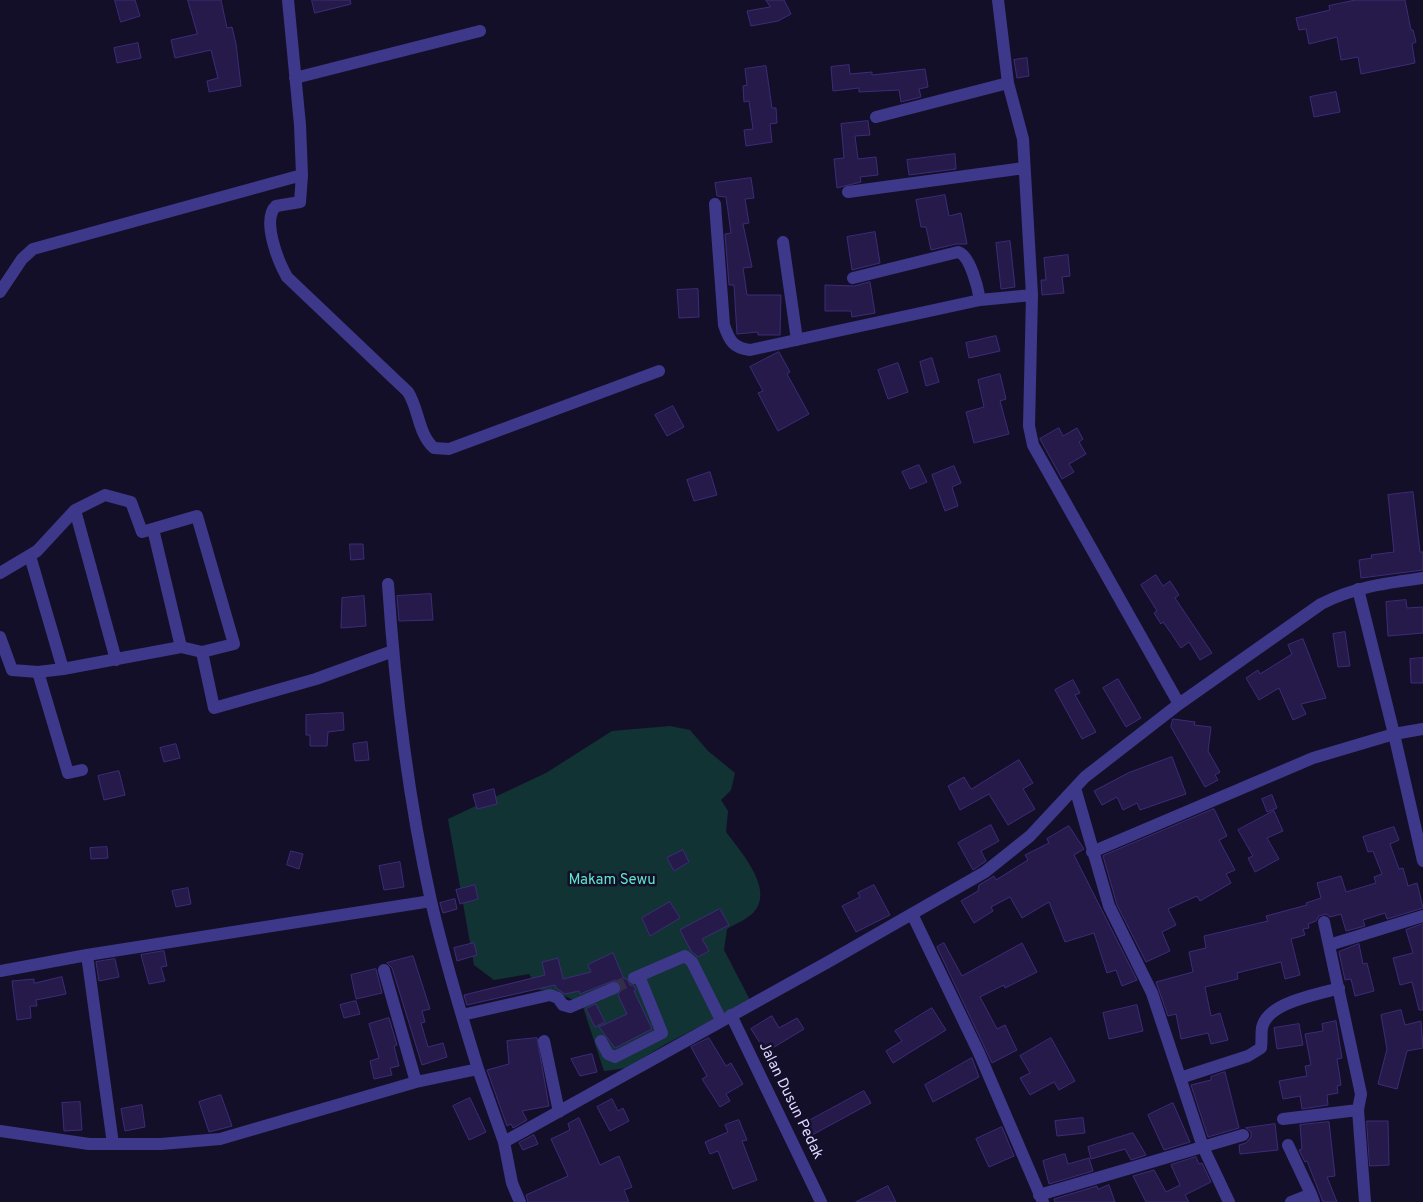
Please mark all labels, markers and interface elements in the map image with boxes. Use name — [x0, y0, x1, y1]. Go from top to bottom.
park label: Makam Sewu — [568, 872, 656, 890]
street label: Jalan Dusun Pedak — [754, 1039, 826, 1163]

